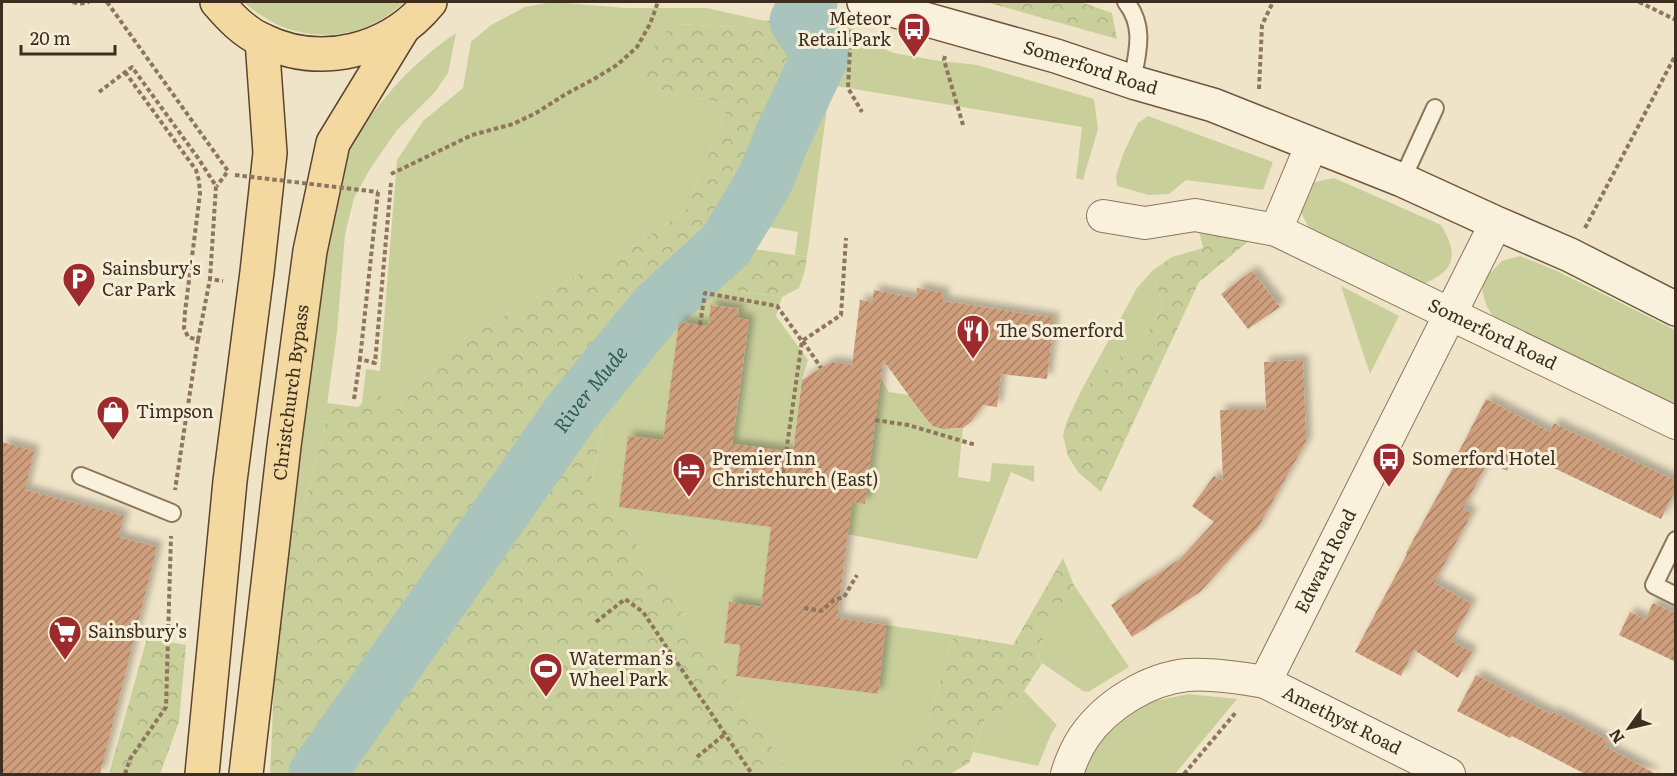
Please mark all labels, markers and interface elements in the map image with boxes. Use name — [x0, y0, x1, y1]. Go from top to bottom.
place label: Meteor Retail Park — [798, 4, 892, 52]
bus stop icon: Meteor Retail Park — [896, 11, 932, 58]
scale bar — [21, 18, 116, 56]
text: 20 m — [30, 24, 71, 51]
street label: Somerford Road — [1021, 32, 1161, 101]
place label: Sainsbury's Car Park — [102, 254, 201, 302]
parking icon: Sainsbury's Car Park — [61, 261, 97, 308]
street label: Somerford Road — [1424, 291, 1562, 376]
street label: Christchurch Bypass — [265, 303, 315, 482]
restaurant icon: The Somerford — [955, 313, 991, 360]
place label: The Somerford — [996, 316, 1124, 343]
water label: River Mude — [545, 338, 634, 438]
shop icon: Timpson — [95, 394, 131, 441]
place label: Timpson — [136, 397, 214, 424]
bus stop icon: Somerford Hotel — [1371, 441, 1407, 488]
place label: Premier Inn Christchurch (East) — [712, 444, 878, 492]
place label: Somerford Hotel — [1412, 444, 1556, 471]
hotel icon: Premier Inn Christchurch (East) — [671, 451, 707, 498]
street label: Edward Road — [1287, 504, 1362, 618]
supermarket icon: Sainsbury's — [47, 614, 83, 661]
place label: Sainsbury's — [88, 617, 187, 644]
place label: Waterman’s Wheel Park — [569, 644, 673, 692]
sports icon: Waterman’s Wheel Park — [528, 651, 564, 698]
street label: Amethyst Road — [1278, 678, 1407, 760]
north arrow — [1599, 698, 1659, 758]
text: N — [1602, 725, 1629, 749]

